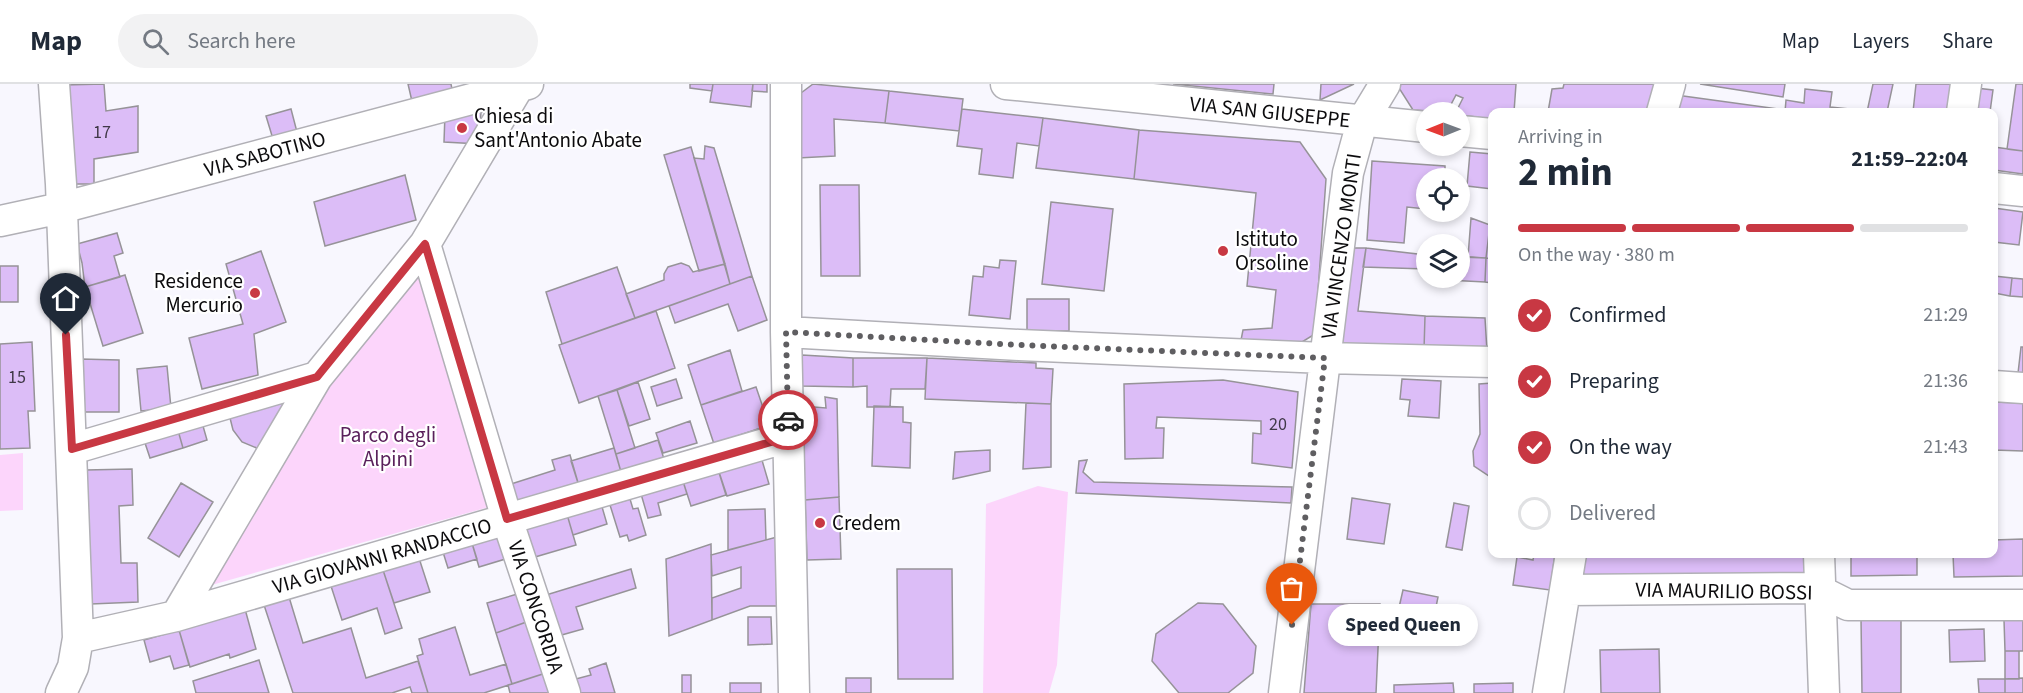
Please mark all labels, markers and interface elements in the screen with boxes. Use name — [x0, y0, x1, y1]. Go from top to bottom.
search box — [118, 14, 538, 68]
text: Map — [30, 21, 82, 61]
icon: search — [139, 25, 172, 58]
text: Search here — [187, 25, 296, 57]
text: Map — [1782, 26, 1819, 56]
text: Layers — [1852, 26, 1909, 56]
text: Share — [1942, 26, 1993, 56]
street label: VIA SAN GIUSEPPE — [1188, 89, 1352, 135]
place label: Chiesa di Sant'Antonio Abate — [474, 101, 642, 155]
north arrow — [1416, 102, 1470, 156]
map controls — [1416, 102, 1470, 288]
house number: 17 — [93, 120, 111, 145]
marker: Chiesa di Sant'Antonio Abate — [455, 121, 469, 135]
street label: VIA SABOTINO — [201, 123, 329, 185]
text: Arriving in — [1518, 123, 1603, 151]
text: 21:59–22:04 — [1851, 143, 1968, 175]
text: 2 min — [1518, 145, 1613, 201]
street label: VIA VINCENZO MONTI — [1313, 151, 1369, 341]
button: locate — [1416, 168, 1470, 222]
place label: Istituto Orsoline — [1235, 224, 1309, 278]
button: layers — [1416, 234, 1470, 288]
text: On the way · 380 m — [1518, 241, 1675, 269]
marker: Istituto Orsoline — [1216, 244, 1230, 258]
place label: Residence Mercurio — [154, 266, 243, 320]
pin — [40, 273, 91, 335]
icon: home — [49, 282, 82, 315]
marker: Residence Mercurio — [248, 286, 262, 300]
icon: check — [1518, 299, 1551, 332]
text: Confirmed — [1569, 299, 1666, 331]
text: 21:29 — [1923, 301, 1968, 329]
house number: 15 — [8, 365, 26, 390]
icon: check — [1518, 365, 1551, 398]
text: Preparing — [1569, 365, 1659, 397]
text: 21:36 — [1923, 367, 1968, 395]
courier — [758, 390, 818, 450]
icon: car — [772, 404, 805, 437]
house number: 20 — [1269, 412, 1287, 437]
park label: Parco degli Alpini — [340, 420, 436, 474]
icon: check — [1518, 431, 1551, 464]
text: On the way — [1569, 431, 1672, 463]
text: 21:43 — [1923, 433, 1968, 461]
text: Delivered — [1569, 497, 1656, 529]
place label: Credem — [832, 508, 901, 538]
street label: VIA GIOVANNI RANDACCIO — [269, 510, 495, 602]
marker: Credem — [813, 516, 827, 530]
street label: VIA CONCORDIA — [500, 537, 572, 678]
pin — [1266, 563, 1317, 625]
icon: bag — [1275, 572, 1308, 605]
street label: VIA MAURILIO BOSSI — [1635, 574, 1813, 608]
callout: Speed Queen — [1328, 604, 1478, 646]
text: Speed Queen — [1345, 611, 1461, 639]

